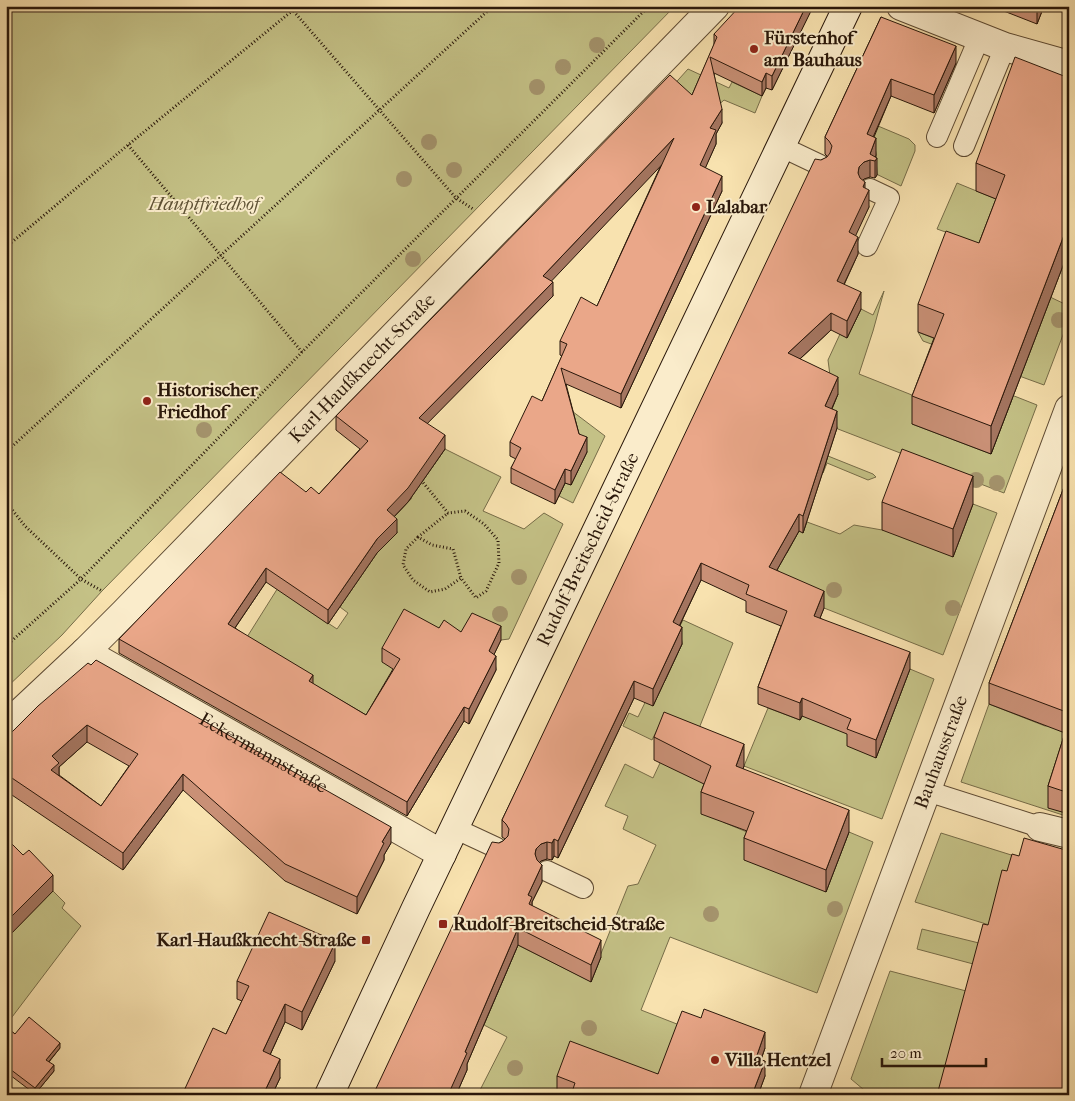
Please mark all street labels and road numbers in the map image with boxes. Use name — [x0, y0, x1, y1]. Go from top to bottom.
street label: Karl-Haußknecht-Straße — [285, 289, 440, 448]
street label: Rudolf-Breitscheid-Straße — [532, 449, 644, 650]
street label: Bauhausstraße — [910, 692, 972, 812]
street label: Eckermannstraße — [195, 708, 332, 798]

